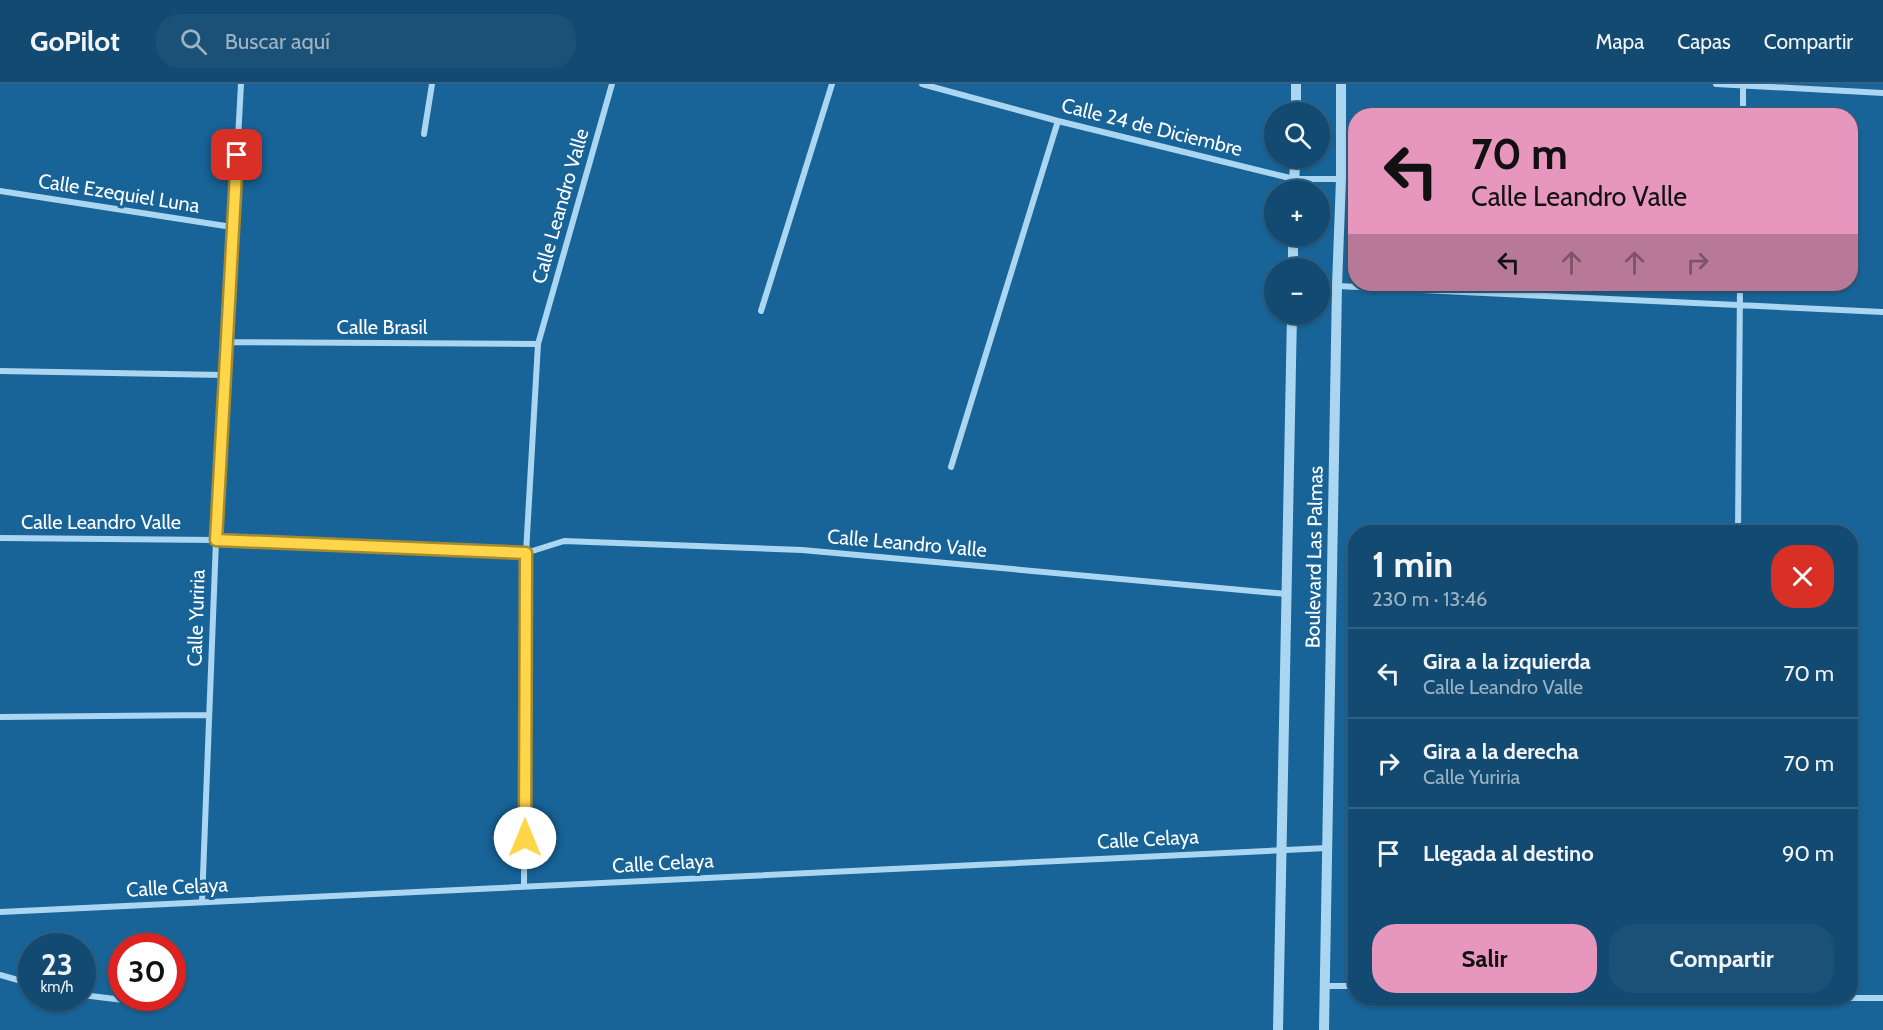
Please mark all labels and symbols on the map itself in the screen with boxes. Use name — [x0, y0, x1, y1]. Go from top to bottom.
street label: Calle 24 de Diciembre — [1059, 93, 1245, 161]
street label: Calle Leandro Valle — [526, 126, 594, 286]
pin — [211, 129, 262, 180]
street label: Calle Ezequiel Luna — [37, 168, 202, 218]
street label: Calle Brasil — [337, 315, 428, 339]
street label: Boulevard Las Palmas — [1300, 466, 1328, 648]
street label: Calle Leandro Valle — [21, 510, 181, 534]
street label: Calle Leandro Valle — [826, 524, 988, 562]
street label: Calle Yuriria — [182, 569, 210, 667]
position arrow — [493, 806, 557, 870]
street label: Calle Celaya — [1097, 824, 1200, 854]
street label: Calle Celaya — [612, 848, 715, 878]
street label: Calle Celaya — [126, 872, 229, 902]
speed limit sign: 30 — [108, 933, 186, 1011]

